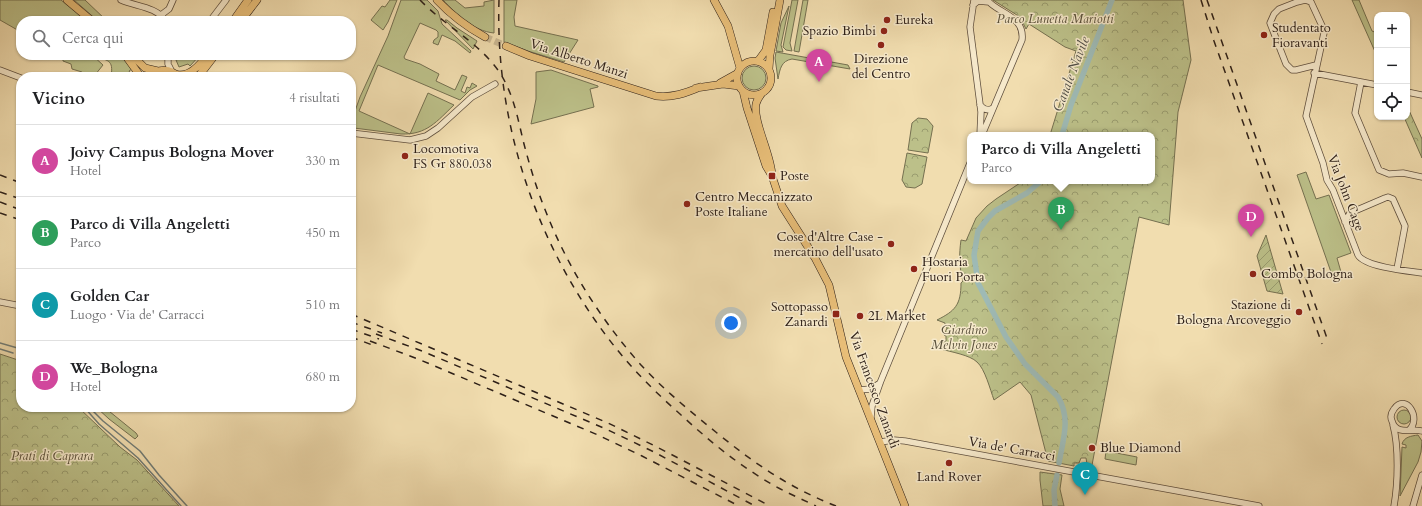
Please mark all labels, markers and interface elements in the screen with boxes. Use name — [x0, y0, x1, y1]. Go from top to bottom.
park label: Parco Lunetta Mariotti — [997, 10, 1114, 28]
place label: Eureka — [895, 11, 934, 29]
map controls — [1374, 12, 1410, 120]
button: + — [1374, 12, 1410, 48]
marker: Eureka — [882, 15, 892, 25]
search box — [16, 16, 356, 60]
place label: Studentato Fioravanti — [1272, 19, 1331, 52]
place label: Spazio Bimbi — [803, 22, 876, 40]
marker: Spazio Bimbi — [879, 26, 889, 36]
icon: search — [30, 27, 52, 49]
text: Cerca qui — [62, 28, 124, 48]
marker: Studentato Fioravanti — [1259, 30, 1269, 40]
water label: Canale Navile — [1048, 33, 1094, 114]
street label: Via Alberto Manzi — [528, 35, 631, 83]
marker: Direzione del Centro — [876, 40, 886, 50]
button: − — [1374, 48, 1410, 84]
pin: A — [806, 49, 832, 82]
place label: Direzione del Centro — [852, 50, 910, 83]
button: locate — [1374, 84, 1410, 120]
text: Vicino — [32, 87, 85, 110]
text: 4 risultati — [289, 89, 340, 107]
popup — [967, 132, 1155, 184]
text: Parco di Villa Angeletti — [981, 139, 1141, 159]
place label: Locomotiva FS Gr 880.038 — [413, 140, 492, 173]
text: Joivy Campus Bologna Mover — [70, 142, 274, 162]
marker: Locomotiva FS Gr 880.038 — [400, 151, 410, 161]
text: A — [40, 152, 50, 170]
text: 330 m — [306, 152, 340, 170]
street label: Via John Cage — [1323, 152, 1369, 234]
text: Parco — [981, 159, 1012, 177]
text: Hotel — [70, 162, 101, 180]
place label: Poste — [780, 167, 809, 185]
marker: Poste — [767, 171, 777, 181]
place label: Centro Meccanizzato Poste Italiane — [695, 188, 813, 221]
pin: B — [1048, 197, 1074, 230]
marker: Centro Meccanizzato Poste Italiane — [682, 199, 692, 209]
pin: D — [1238, 204, 1264, 237]
text: Parco di Villa Angeletti — [70, 214, 230, 234]
text: B — [40, 224, 50, 242]
text: 450 m — [306, 224, 340, 242]
place label: Cose d'Altre Case - mercatino dell'usato — [774, 228, 883, 261]
text: Parco — [70, 234, 101, 252]
marker: Cose d'Altre Case - mercatino dell'usato — [886, 239, 896, 249]
place label: Hostaria Fuori Porta — [922, 253, 985, 286]
marker: Hostaria Fuori Porta — [909, 264, 919, 274]
place label: Combo Bologna — [1261, 265, 1353, 283]
marker: Combo Bologna — [1248, 269, 1258, 279]
text: Golden Car — [70, 286, 149, 306]
text: C — [40, 296, 50, 314]
text: 510 m — [306, 296, 340, 314]
place label: Stazione di Bologna Arcoveggio — [1176, 296, 1291, 329]
place label: Sottopasso Zanardi — [771, 298, 828, 331]
text: Luogo · Via de' Carracci — [70, 306, 204, 324]
place label: 2L Market — [868, 307, 926, 325]
marker: Stazione di Bologna Arcoveggio — [1294, 307, 1304, 317]
marker: Sottopasso Zanardi — [831, 309, 841, 319]
marker: 2L Market — [855, 311, 865, 321]
your location — [721, 313, 741, 333]
park label: Giardino Melvin Jones — [931, 321, 997, 354]
street label: Via Francesco Zanardi — [844, 329, 904, 451]
text: We_Bologna — [70, 358, 158, 378]
text: D — [39, 368, 51, 386]
text: 680 m — [306, 368, 340, 386]
text: Hotel — [70, 378, 101, 396]
street label: Via de' Carracci — [967, 433, 1057, 466]
place label: Blue Diamond — [1100, 439, 1181, 457]
marker: Blue Diamond — [1087, 443, 1097, 453]
park label: Prati di Caprara — [11, 447, 93, 465]
marker: Land Rover — [944, 458, 954, 468]
pin: C — [1072, 462, 1098, 495]
place label: Land Rover — [917, 468, 982, 486]

